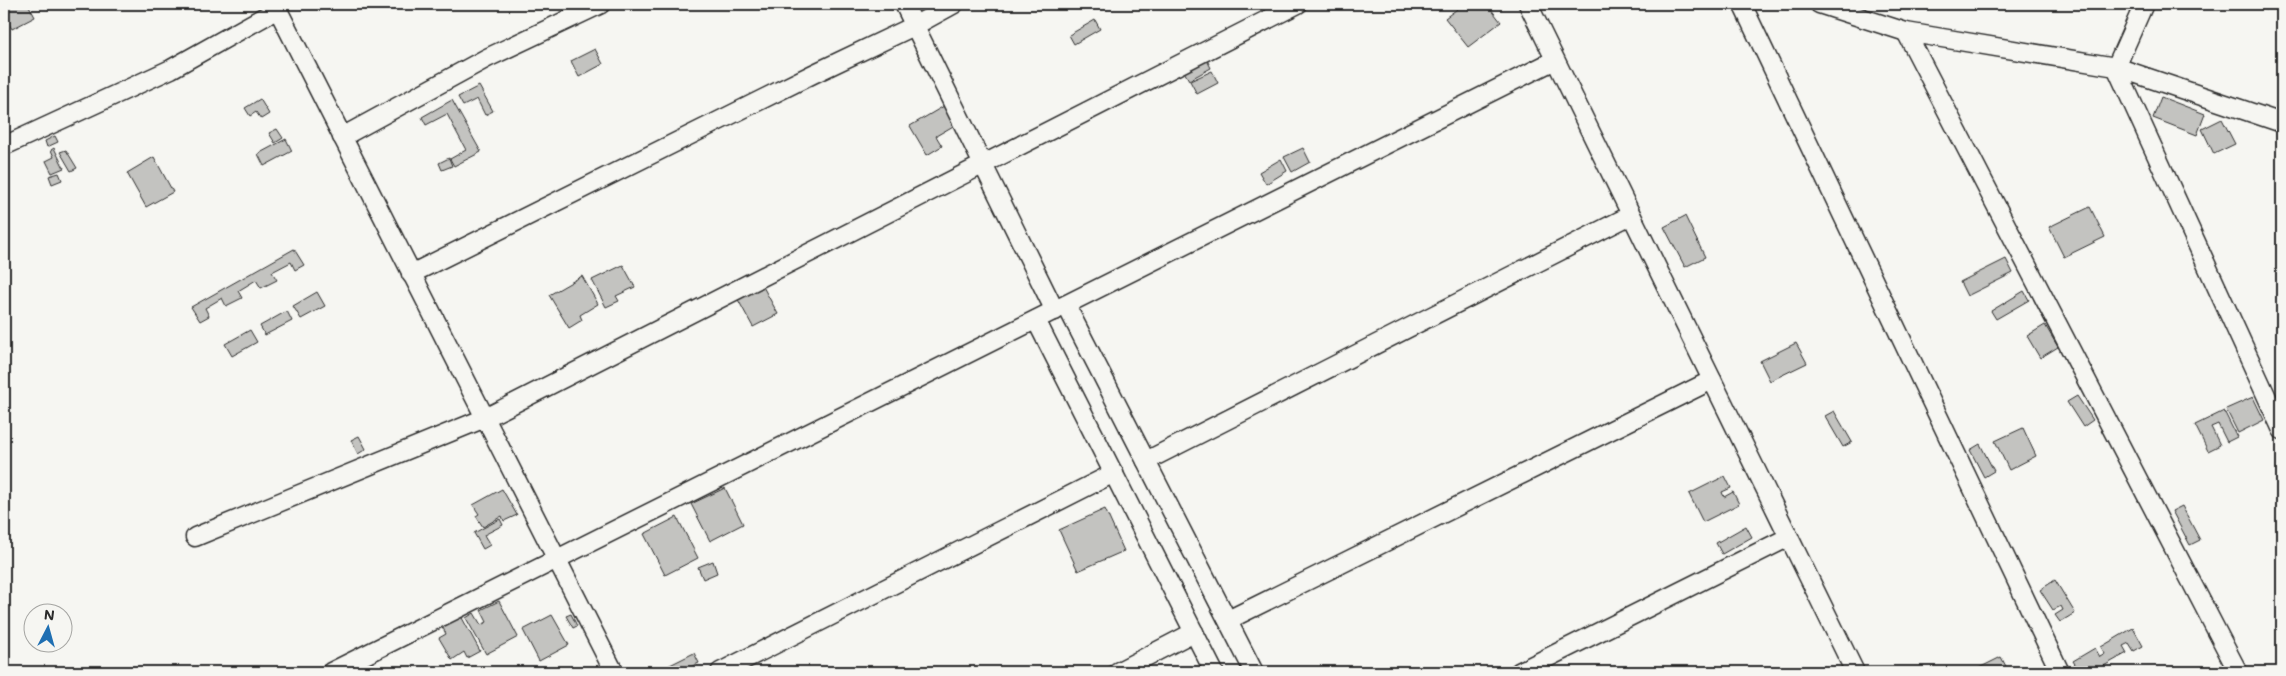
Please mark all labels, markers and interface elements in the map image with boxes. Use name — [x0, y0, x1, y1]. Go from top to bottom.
north arrow — [22, 604, 72, 654]
text: N — [43, 605, 56, 625]

